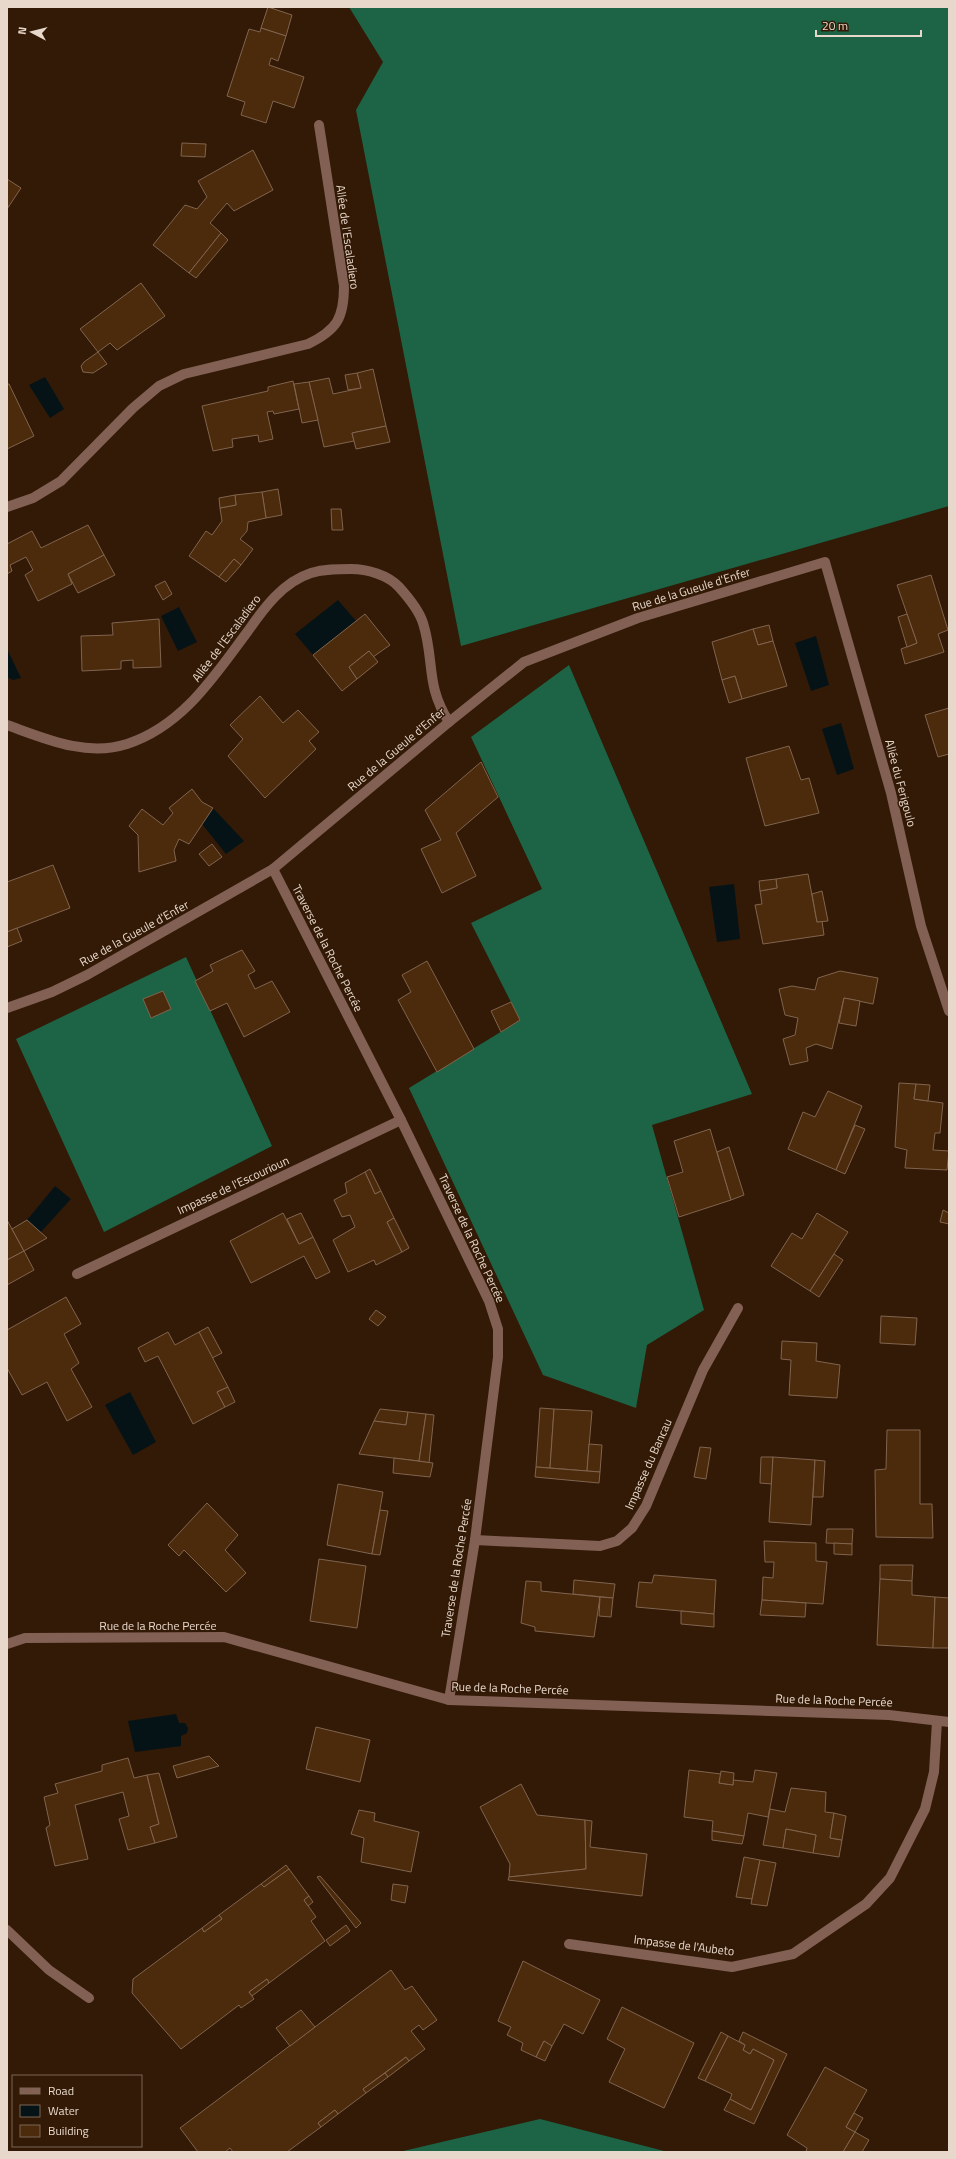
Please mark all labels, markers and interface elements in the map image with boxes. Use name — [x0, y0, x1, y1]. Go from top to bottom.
north arrow — [12, 12, 52, 52]
scale bar — [816, 12, 921, 38]
text: 20 m — [822, 16, 848, 35]
text: N — [14, 26, 30, 36]
street label: Allée de l'Escaladiero — [331, 183, 365, 291]
street label: Rue de la Gueule d'Enfer — [630, 562, 752, 616]
street label: Allée de l'Escaladiero — [187, 590, 265, 686]
street label: Rue de la Gueule d'Enfer — [343, 702, 449, 796]
street label: Allée du Ferigoulo — [880, 737, 922, 829]
street label: Traverse de la Roche Percée — [288, 881, 368, 1015]
street label: Rue de la Gueule d'Enfer — [76, 895, 192, 971]
street label: Impasse de l'Escourioun — [174, 1151, 292, 1219]
street label: Traverse de la Roche Percée — [434, 1170, 510, 1306]
street label: Impasse du Bancau — [619, 1415, 677, 1513]
street label: Traverse de la Roche Percée — [436, 1497, 476, 1639]
street label: Rue de la Roche Percée — [99, 1616, 217, 1635]
street label: Rue de la Roche Percée — [451, 1676, 569, 1700]
street label: Rue de la Roche Percée — [775, 1688, 893, 1712]
street label: Impasse de l'Aubeto — [633, 1929, 735, 1961]
legend — [12, 2075, 142, 2147]
text: Road — [48, 2081, 74, 2100]
text: Water — [48, 2101, 79, 2120]
text: Building — [48, 2121, 89, 2140]

